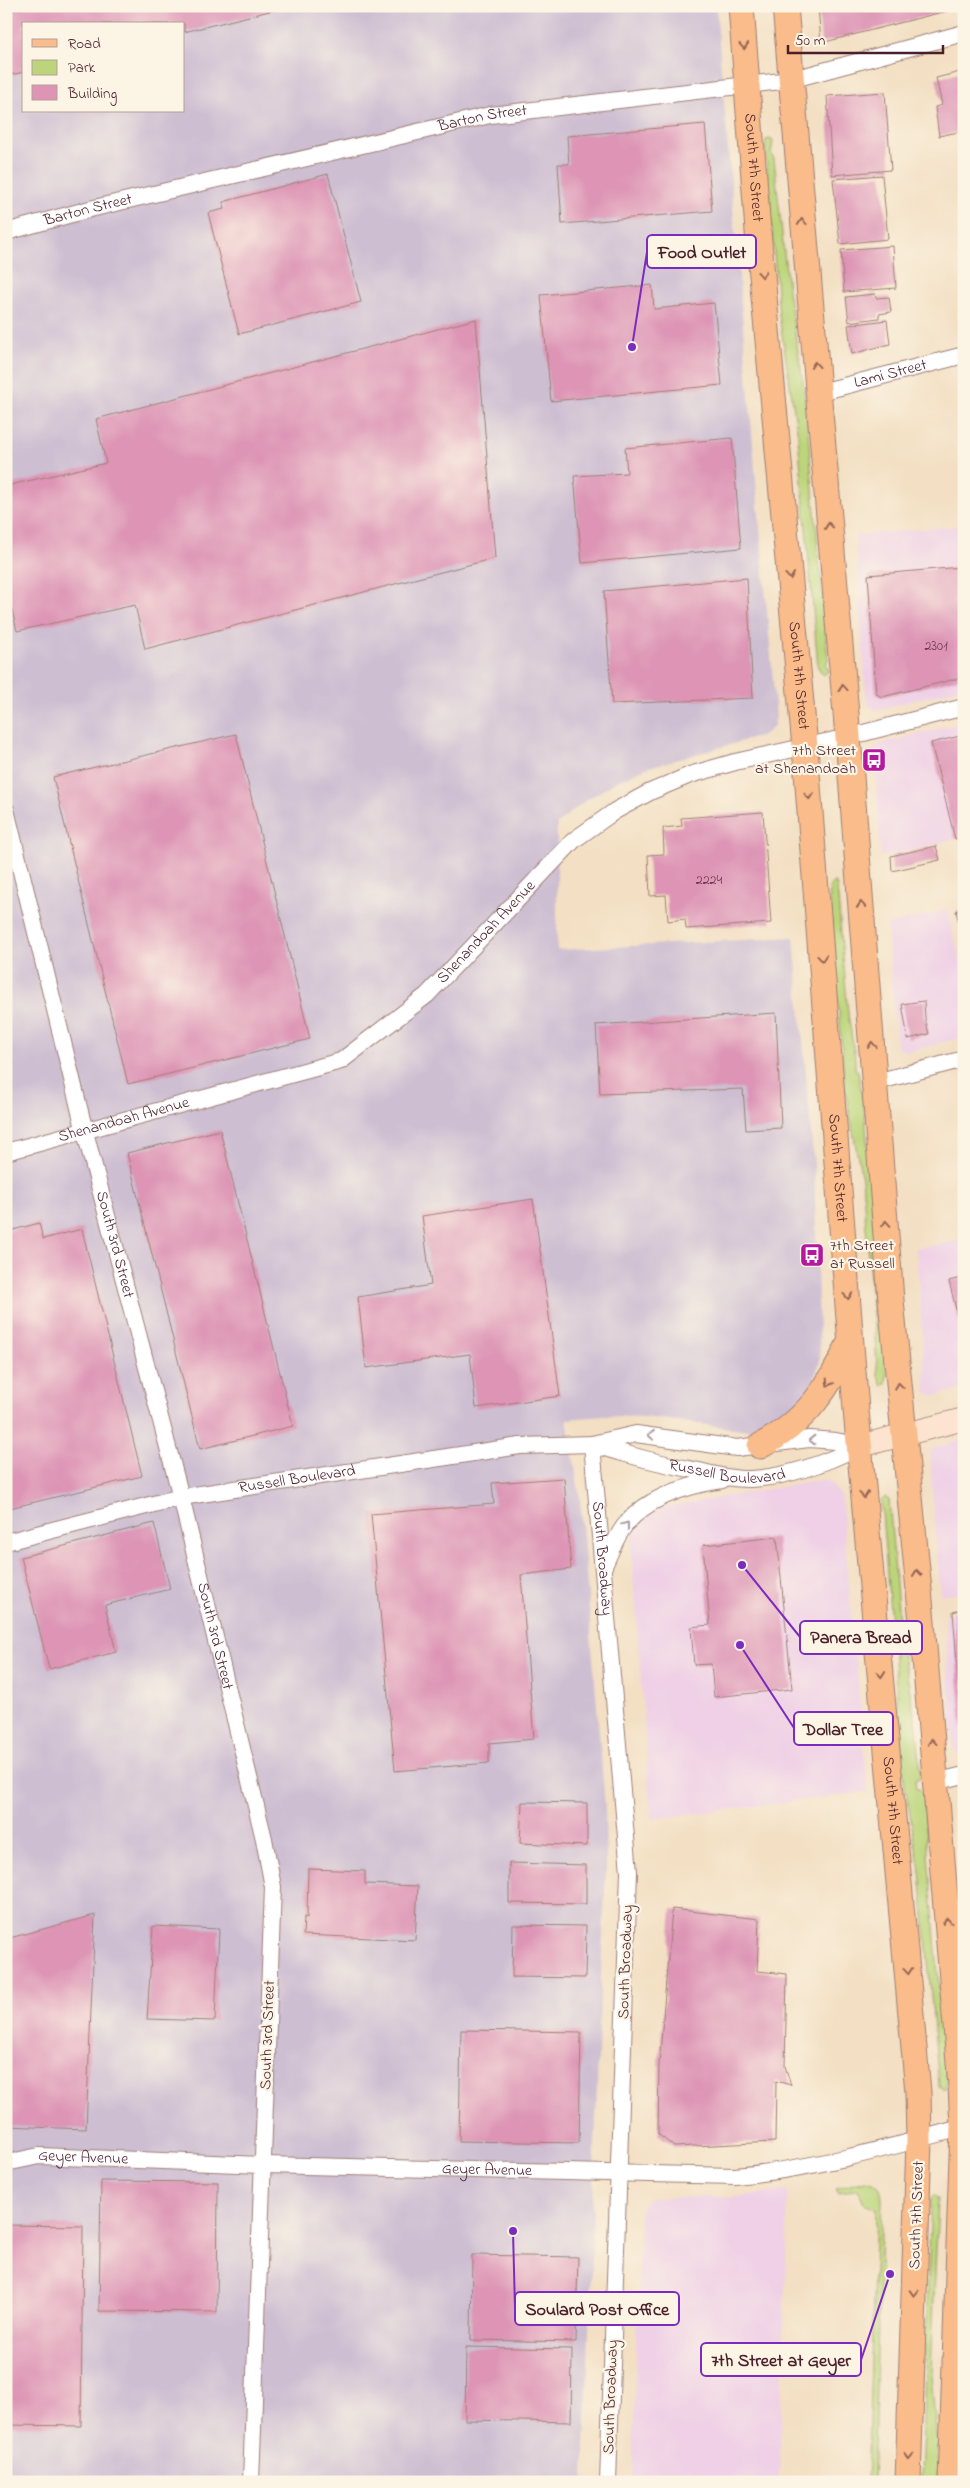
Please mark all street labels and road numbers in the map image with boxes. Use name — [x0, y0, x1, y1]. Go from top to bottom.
street label: Barton Street — [435, 99, 529, 139]
street label: South 7th Street — [737, 112, 769, 223]
street label: Barton Street — [40, 187, 135, 233]
street label: Lami Street — [852, 353, 930, 395]
street label: South 7th Street — [782, 620, 815, 731]
street label: Shenandoah Avenue — [431, 874, 542, 989]
street label: Shenandoah Avenue — [55, 1091, 193, 1149]
street label: South 7th Street — [821, 1113, 854, 1224]
street label: South 3rd Street — [89, 1189, 140, 1301]
street label: Russell Boulevard — [667, 1453, 788, 1491]
street label: Russell Boulevard — [237, 1459, 357, 1500]
street label: South Broadway — [585, 1501, 619, 1617]
street label: South 3rd Street — [190, 1580, 239, 1693]
street label: South 7th Street — [876, 1755, 909, 1866]
street label: South Broadway — [612, 1904, 640, 2020]
street label: South 3rd Street — [254, 1979, 282, 2090]
street label: Geyer Avenue — [38, 2144, 130, 2172]
street label: Geyer Avenue — [442, 2157, 533, 2183]
street label: South 7th Street — [903, 2160, 931, 2270]
street label: South Broadway — [597, 2339, 625, 2455]

